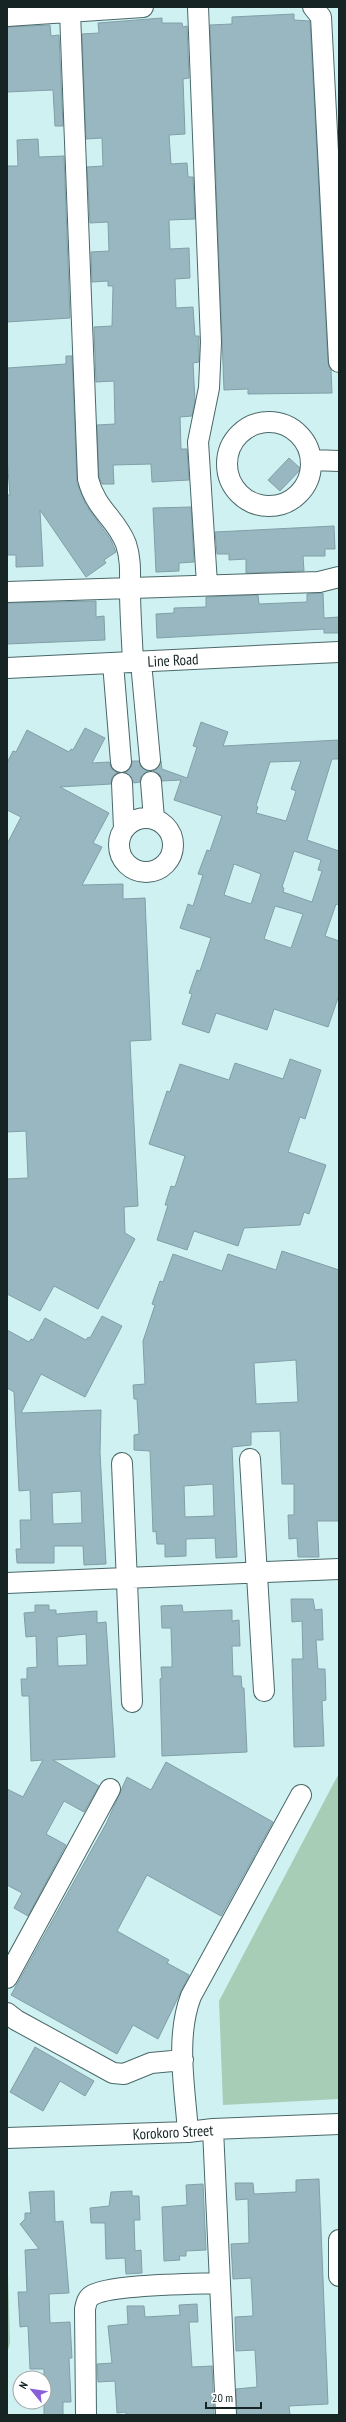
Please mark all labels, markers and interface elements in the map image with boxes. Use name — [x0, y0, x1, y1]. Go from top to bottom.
street label: Line Road — [147, 649, 199, 671]
street label: Korokoro Street — [132, 2120, 214, 2144]
north arrow — [12, 2370, 52, 2410]
text: N — [16, 2379, 31, 2391]
scale bar — [206, 2384, 261, 2410]
text: 20 m — [212, 2390, 233, 2405]

